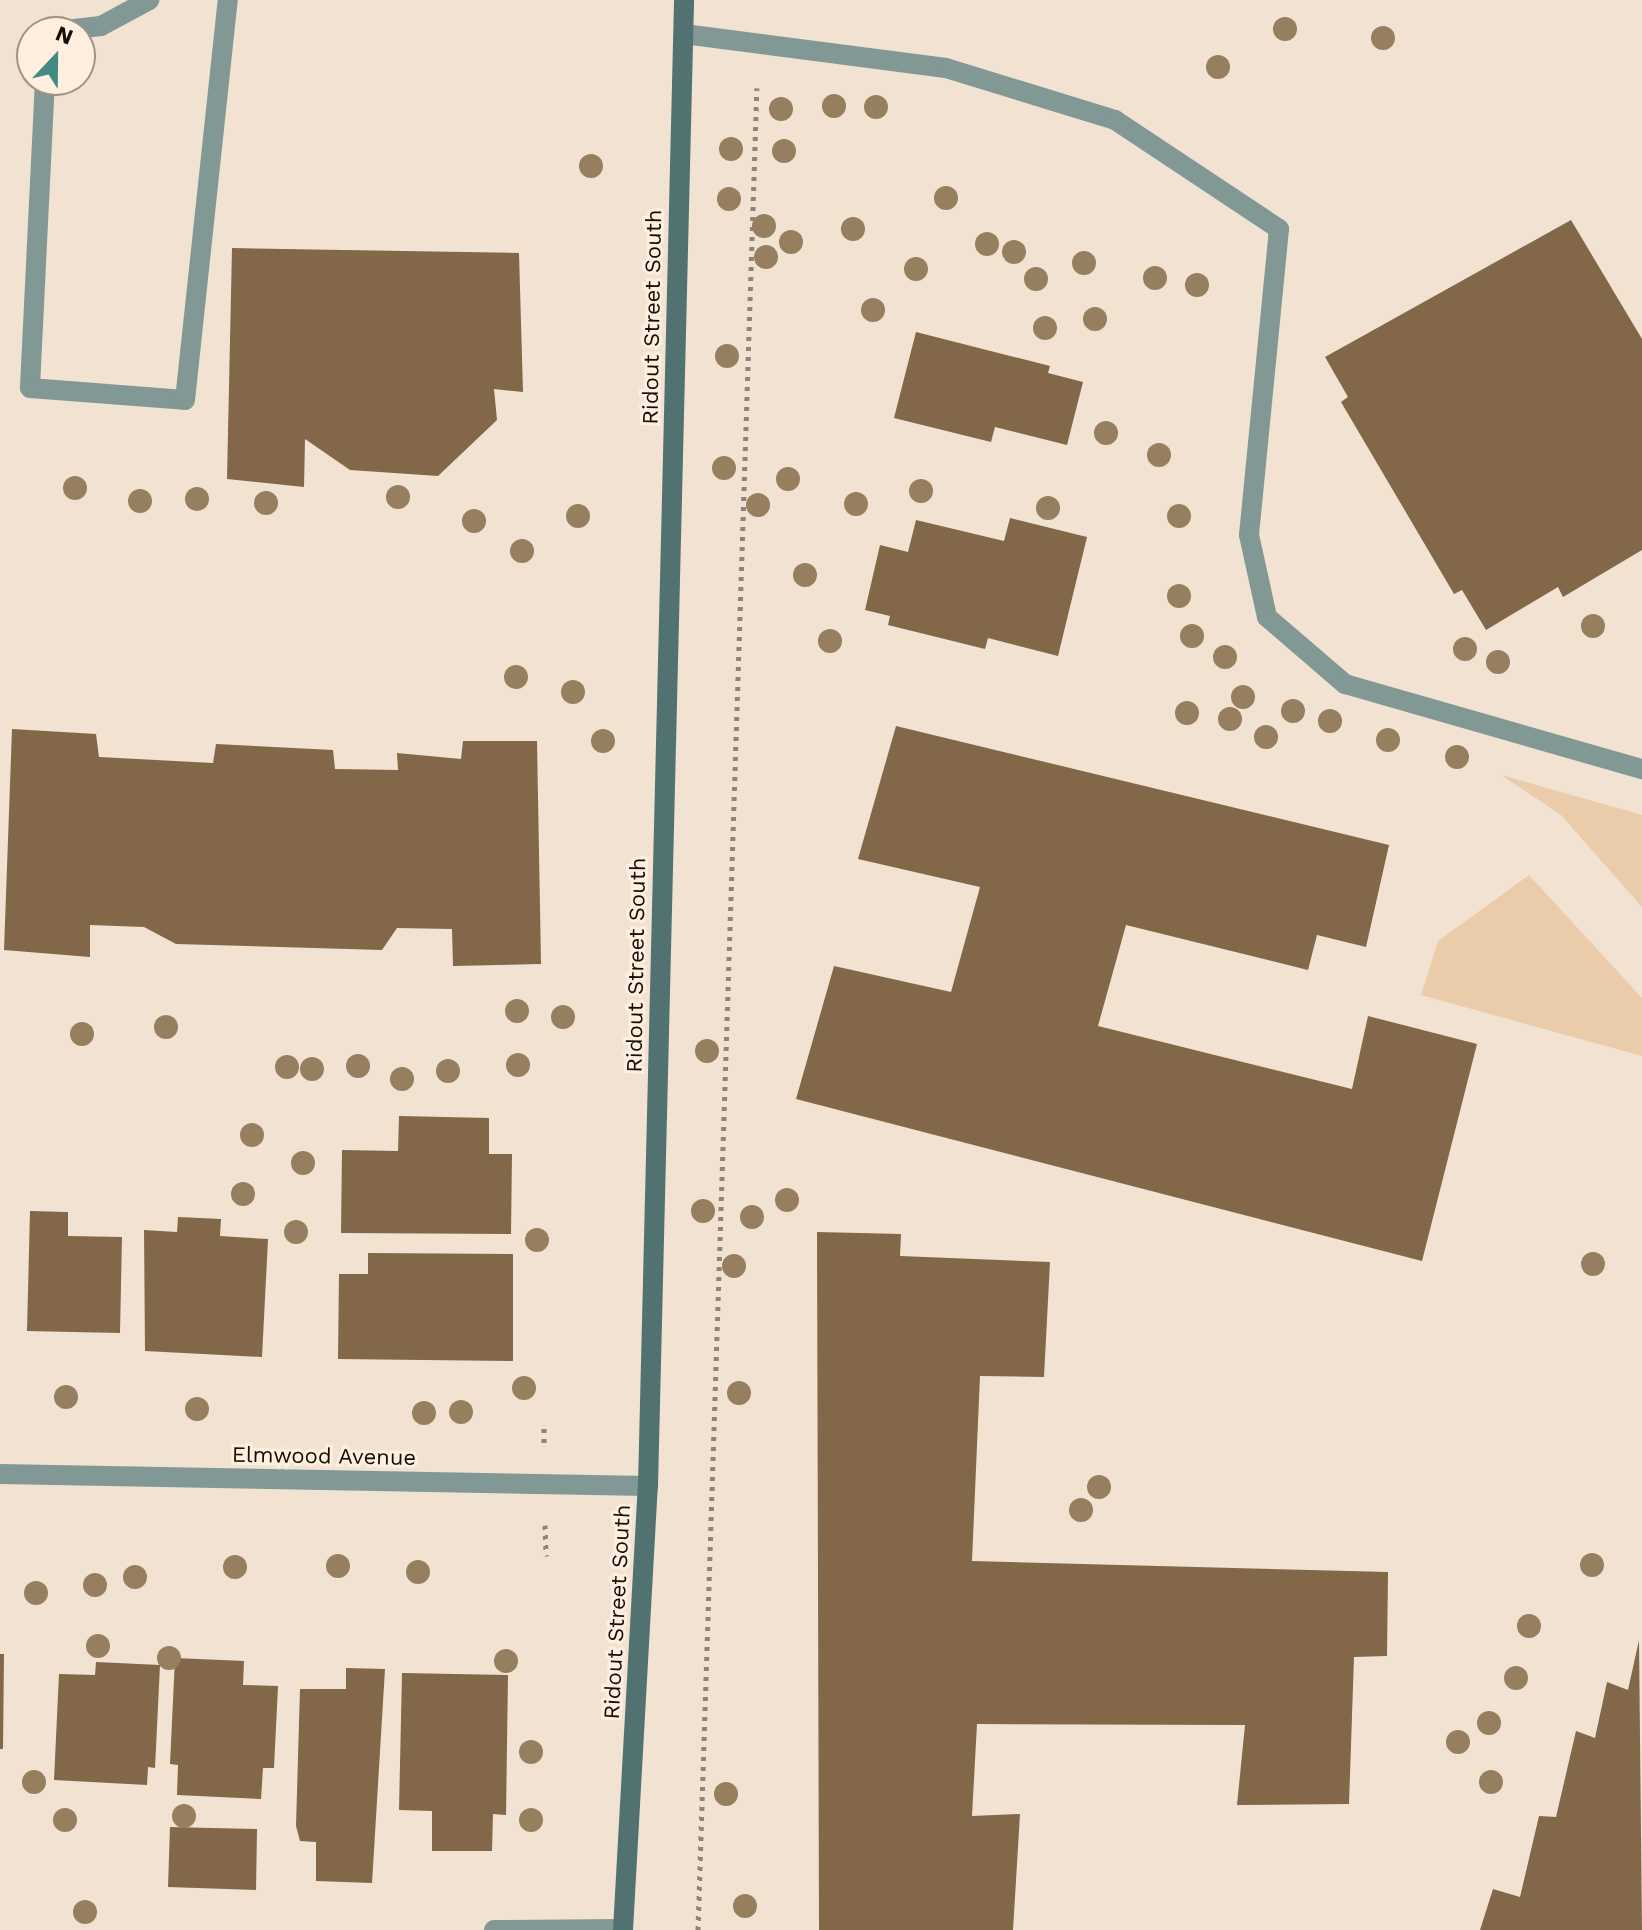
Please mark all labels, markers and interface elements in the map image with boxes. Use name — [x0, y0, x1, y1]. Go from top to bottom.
north arrow — [16, 16, 96, 96]
text: N — [52, 20, 77, 50]
street label: Ridout Street South — [637, 209, 667, 425]
street label: Ridout Street South — [621, 857, 651, 1073]
street label: Elmwood Avenue — [231, 1441, 417, 1471]
street label: Ridout Street South — [598, 1504, 636, 1720]

